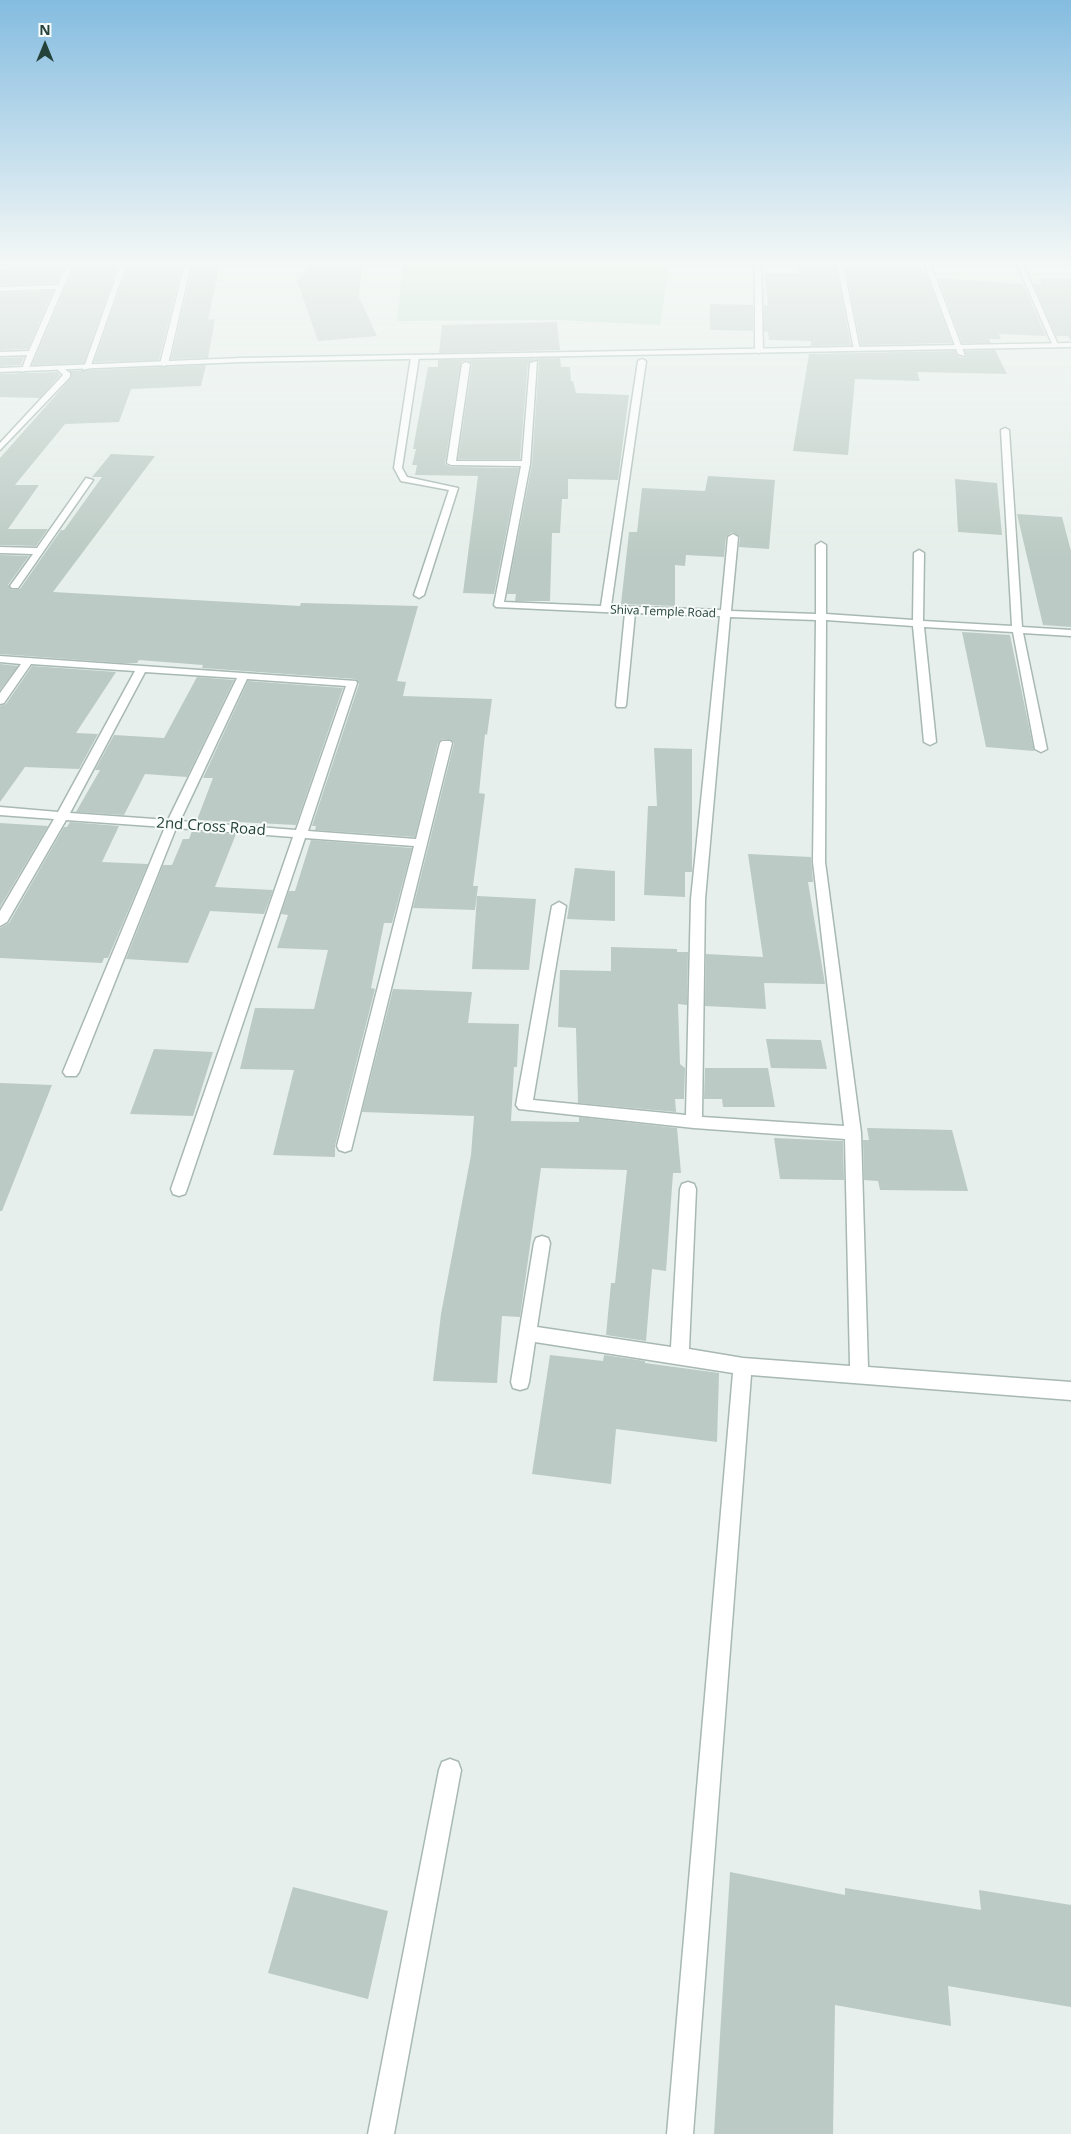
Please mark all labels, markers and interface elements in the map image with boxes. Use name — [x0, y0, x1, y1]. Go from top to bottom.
north arrow — [20, 20, 70, 70]
text: N — [39, 20, 51, 39]
street label: Shiva Temple Road — [610, 603, 716, 621]
street label: 2nd Cross Road — [156, 814, 266, 840]

